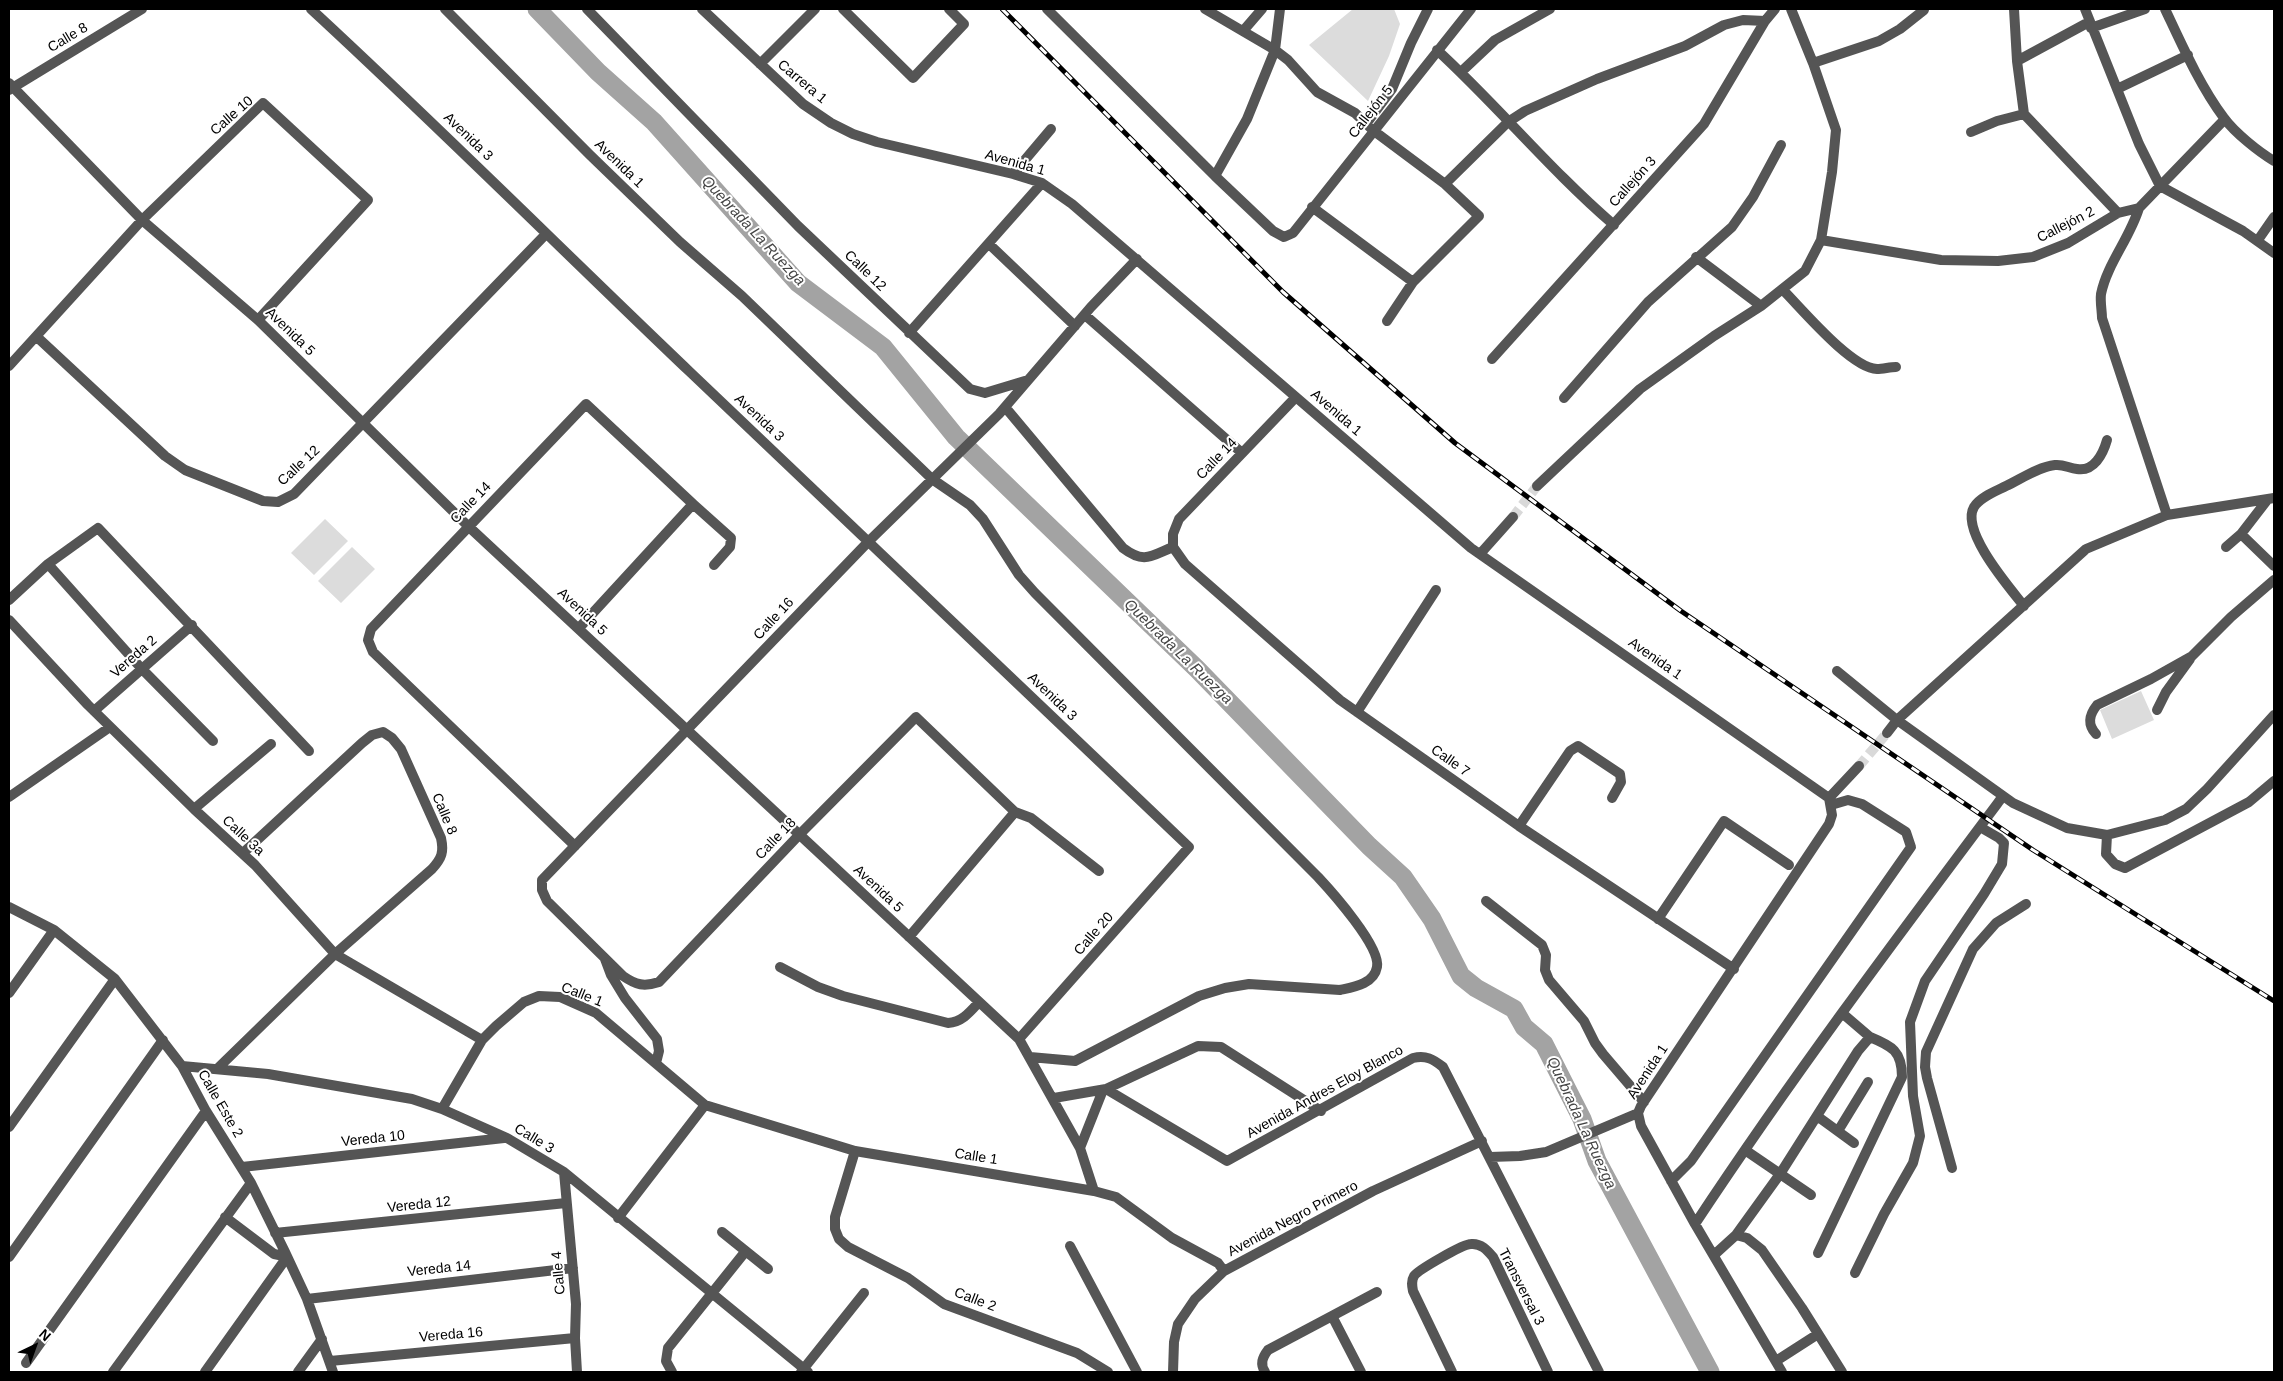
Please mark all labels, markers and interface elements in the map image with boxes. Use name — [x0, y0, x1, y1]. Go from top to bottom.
street label: Calle 8 — [45, 20, 91, 56]
street label: Carrera 1 — [774, 57, 830, 107]
street label: Callejón 5 — [1345, 82, 1397, 142]
street label: Calle 10 — [207, 93, 257, 139]
street label: Avenida 3 — [440, 109, 496, 165]
street label: Avenida 1 — [591, 136, 647, 192]
street label: Avenida 1 — [983, 146, 1047, 180]
street label: Callejón 3 — [1606, 153, 1660, 211]
water label: Quebrada La Ruezga — [698, 172, 808, 290]
street label: Callejón 2 — [2034, 203, 2098, 247]
street label: Calle 12 — [841, 247, 889, 295]
street label: Avenida 5 — [262, 304, 318, 360]
street label: Avenida 1 — [1307, 386, 1365, 440]
street label: Avenida 3 — [731, 391, 787, 445]
street label: Calle 14 — [1193, 435, 1241, 483]
street label: Calle 12 — [274, 442, 324, 490]
street label: Calle 14 — [447, 479, 495, 527]
street label: Avenida 5 — [554, 585, 610, 639]
street label: Calle 16 — [750, 594, 798, 644]
water label: Quebrada La Ruezga — [1120, 596, 1236, 708]
street label: Vereda 2 — [107, 632, 161, 682]
street label: Avenida 1 — [1625, 634, 1685, 684]
street label: Avenida 3 — [1024, 669, 1080, 725]
street label: Calle 7 — [1427, 742, 1473, 780]
street label: Calle 8 — [428, 791, 460, 837]
street label: Calle 3a — [218, 812, 268, 860]
street label: Calle 18 — [752, 815, 800, 863]
street label: Avenida 5 — [850, 862, 906, 916]
street label: Calle 20 — [1071, 909, 1117, 959]
street label: Calle 1 — [559, 979, 605, 1011]
street label: Avenida 1 — [1624, 1041, 1672, 1103]
street label: Avenida Andres Eloy Blanco — [1244, 1042, 1406, 1142]
water label: Quebrada La Ruezga — [1543, 1054, 1619, 1192]
street label: Calle Este 2 — [194, 1067, 246, 1141]
street label: Calle 3 — [511, 1121, 557, 1157]
street label: Vereda 10 — [340, 1127, 406, 1151]
street label: Calle 1 — [953, 1145, 999, 1169]
street label: Avenida Negro Primero — [1225, 1177, 1361, 1261]
street label: Vereda 12 — [386, 1193, 452, 1217]
street label: Transversal 3 — [1494, 1246, 1548, 1328]
street label: Calle 4 — [549, 1251, 569, 1295]
street label: Vereda 14 — [406, 1257, 472, 1281]
street label: Calle 2 — [952, 1284, 998, 1316]
north arrow — [10, 1321, 60, 1371]
street label: Vereda 16 — [418, 1324, 484, 1346]
text: N — [36, 1326, 54, 1344]

